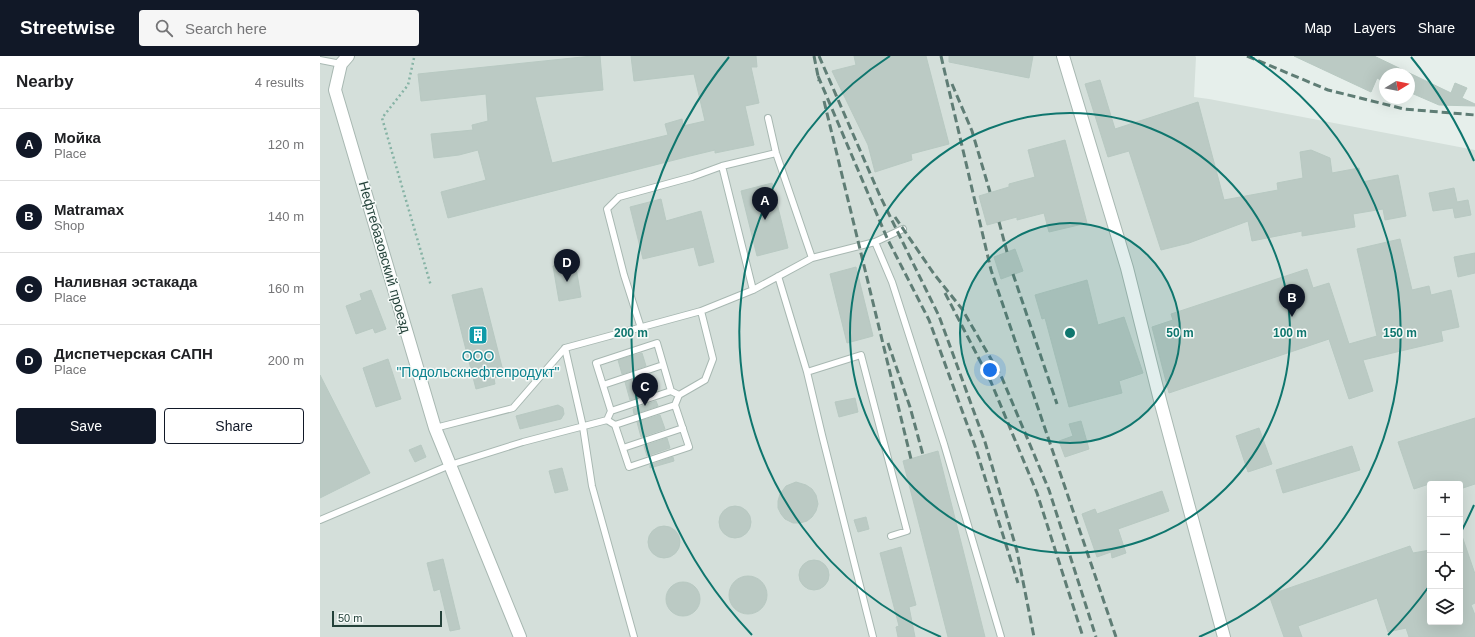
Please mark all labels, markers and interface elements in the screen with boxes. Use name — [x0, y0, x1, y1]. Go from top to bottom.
search box — [139, 10, 419, 46]
text: Streetwise — [20, 17, 115, 38]
icon: search — [153, 17, 175, 39]
text: Search here — [185, 20, 267, 37]
text: Map — [1304, 20, 1332, 36]
text: Layers — [1354, 20, 1396, 36]
text: Share — [1418, 20, 1455, 36]
north arrow — [1379, 68, 1415, 104]
text: Nearby — [16, 72, 74, 91]
text: 4 results — [255, 75, 304, 90]
text: Мойка — [54, 129, 101, 146]
text: A — [24, 137, 34, 152]
text: 120 m — [268, 137, 304, 152]
text: Place — [54, 146, 87, 161]
street label: Нефтебазовский проезд — [356, 179, 414, 335]
pin: A — [752, 187, 778, 220]
text: Matramax — [54, 201, 124, 218]
text: B — [24, 209, 34, 224]
text: 140 m — [268, 209, 304, 224]
text: Shop — [54, 218, 84, 233]
pin: D — [554, 249, 580, 282]
text: Наливная эстакада — [54, 273, 197, 290]
text: C — [24, 281, 34, 296]
text: 160 m — [268, 281, 304, 296]
pin: B — [1279, 284, 1305, 317]
text: Place — [54, 290, 87, 305]
building icon: ООО "Подольскнефтепродукт" — [467, 324, 489, 346]
text: 200 m — [614, 326, 648, 340]
centre of rings — [1063, 326, 1077, 340]
text: 50 m — [1166, 326, 1194, 340]
text: 100 m — [1273, 326, 1307, 340]
text: 150 m — [1383, 326, 1417, 340]
text: Диспетчерская САПН — [54, 345, 213, 362]
place label: ООО "Подольскнефтепродукт" — [396, 348, 560, 380]
text: D — [24, 353, 34, 368]
text: 200 m — [268, 353, 304, 368]
your location — [980, 360, 1000, 380]
text: Place — [54, 362, 87, 377]
pin: C — [632, 373, 658, 406]
button: Save — [16, 408, 156, 444]
button: Share — [164, 408, 304, 444]
map controls — [1427, 481, 1463, 625]
button: + — [1427, 481, 1463, 517]
button: − — [1427, 517, 1463, 553]
button: locate — [1427, 553, 1463, 589]
button: layers — [1427, 589, 1463, 625]
scale bar — [332, 609, 442, 628]
text: 50 m — [338, 612, 362, 624]

